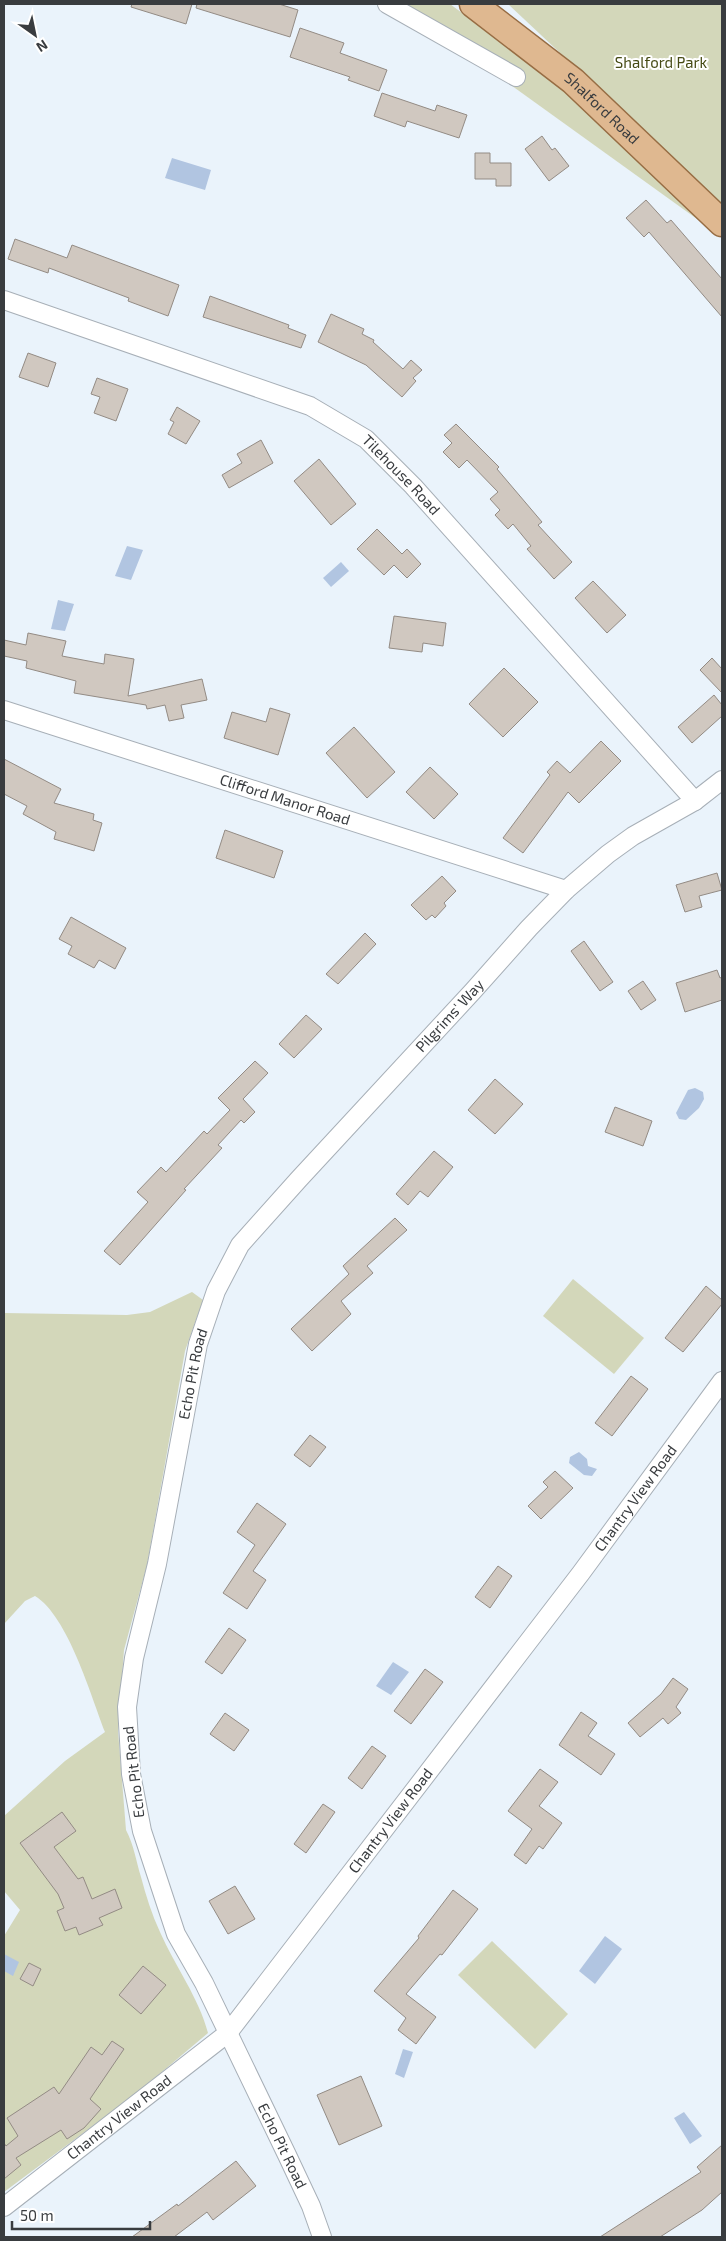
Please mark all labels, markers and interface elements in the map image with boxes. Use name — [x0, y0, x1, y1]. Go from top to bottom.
north arrow — [10, 10, 60, 60]
text: N — [33, 36, 51, 56]
park label: Shalford Park — [615, 53, 708, 71]
street label: Shalford Road — [561, 68, 644, 147]
street label: Tilehouse Road — [359, 430, 444, 518]
street label: Clifford Manor Road — [218, 770, 353, 828]
street label: Pilgrims' Way — [411, 975, 487, 1055]
street label: Echo Pit Road — [174, 1326, 211, 1421]
street label: Chantry View Road — [590, 1441, 680, 1555]
street label: Echo Pit Road — [118, 1725, 148, 1819]
street label: Chantry View Road — [344, 1764, 436, 1876]
street label: Chantry View Road — [63, 2070, 175, 2163]
street label: Echo Pit Road — [255, 2100, 311, 2191]
scale bar — [12, 2198, 150, 2230]
text: 50 m — [20, 2206, 54, 2224]

